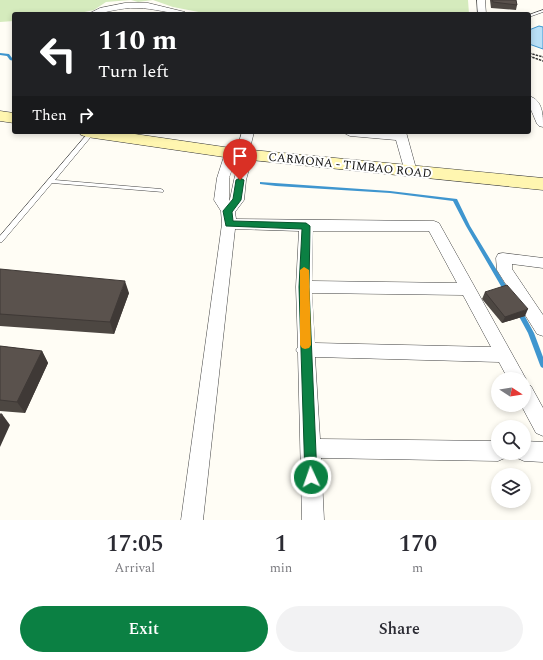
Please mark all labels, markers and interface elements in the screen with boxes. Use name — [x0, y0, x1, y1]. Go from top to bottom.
text: 110 m — [98, 19, 177, 62]
icon: left — [32, 28, 84, 80]
text: Turn left — [98, 58, 169, 85]
text: Then — [32, 104, 67, 127]
icon: right — [75, 104, 97, 126]
pin — [223, 139, 257, 180]
icon: arrive — [229, 145, 251, 167]
street label: CARMONA - TIMBAO ROAD — [267, 147, 433, 184]
north arrow — [491, 372, 531, 412]
map controls — [491, 372, 531, 508]
button: search — [491, 420, 531, 460]
position arrow — [290, 456, 332, 498]
button: layers — [491, 468, 531, 508]
text: 17:05 — [106, 526, 164, 562]
text: 1 — [275, 526, 287, 562]
text: 170 — [398, 526, 437, 562]
text: Arrival — [115, 558, 155, 578]
text: min — [270, 558, 292, 578]
text: m — [412, 558, 423, 578]
button: Exit — [20, 606, 268, 652]
button: Share — [276, 606, 523, 652]

